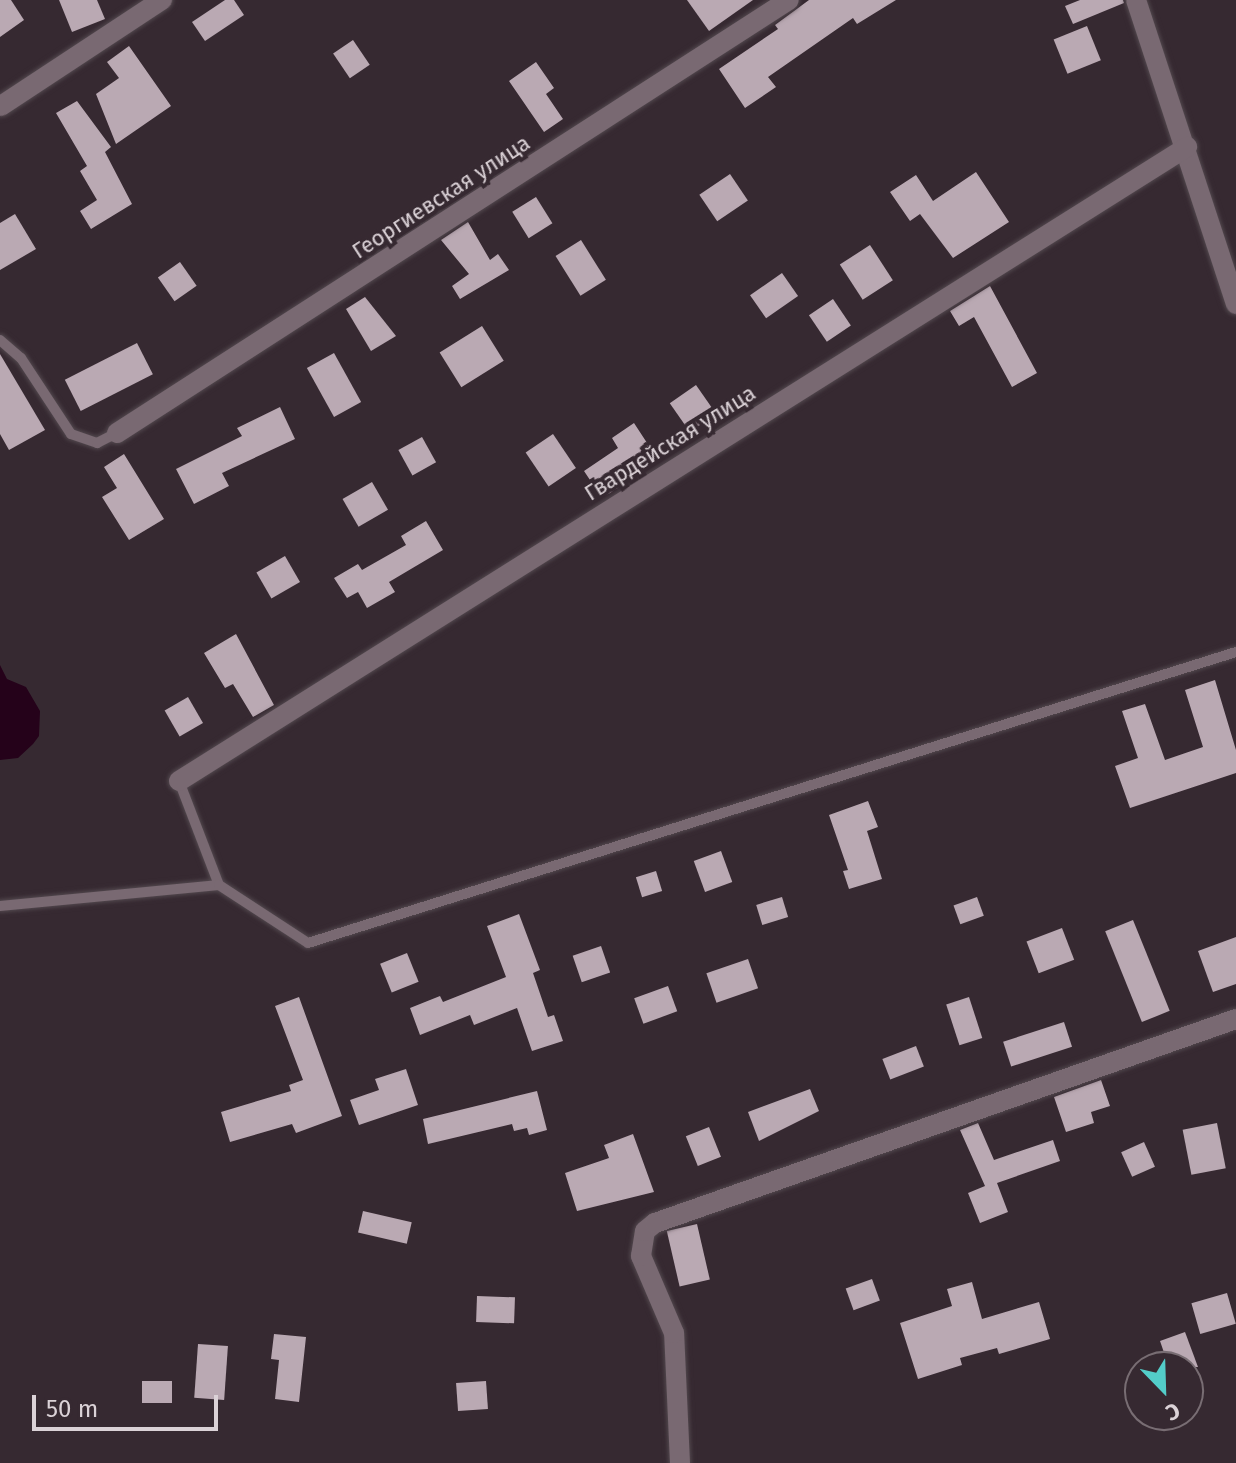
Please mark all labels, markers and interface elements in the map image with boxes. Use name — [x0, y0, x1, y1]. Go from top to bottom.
street label: Георгиевская улица — [347, 130, 535, 264]
street label: Гвардейская улица — [580, 380, 760, 506]
north arrow — [1124, 1351, 1204, 1431]
scale bar — [36, 1379, 222, 1429]
text: 50 m — [46, 1395, 98, 1423]
text: С — [1162, 1397, 1184, 1427]

